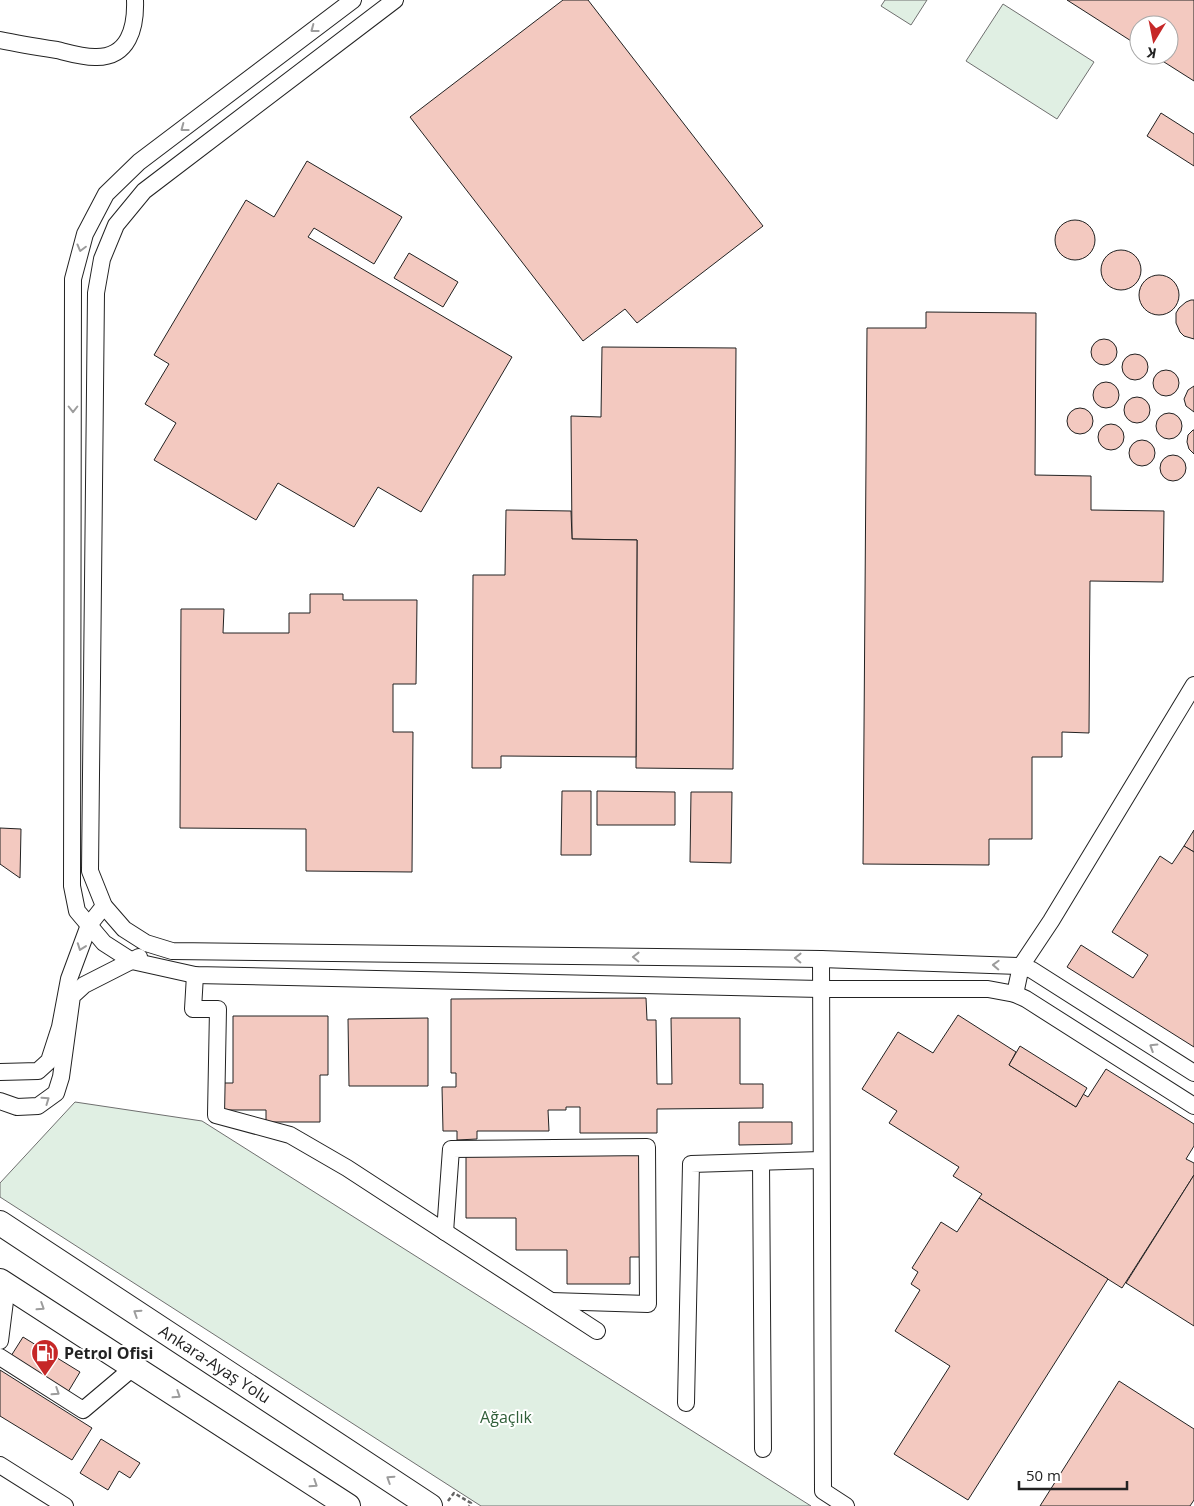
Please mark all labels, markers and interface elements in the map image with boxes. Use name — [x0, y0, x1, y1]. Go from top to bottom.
north arrow — [1129, 15, 1179, 65]
one-way arrow — [311, 24, 320, 32]
text: K — [1145, 43, 1158, 63]
one-way arrow — [181, 122, 190, 130]
one-way arrow — [76, 243, 87, 252]
one-way arrow — [68, 406, 78, 414]
one-way arrow — [77, 943, 87, 951]
one-way arrow — [632, 951, 640, 962]
one-way arrow — [794, 953, 802, 963]
one-way arrow — [991, 960, 999, 971]
one-way arrow — [1149, 1043, 1158, 1053]
one-way arrow — [40, 1097, 50, 1106]
one-way arrow — [35, 1301, 45, 1310]
one-way arrow — [133, 1310, 143, 1319]
street label: Ankara-Ayaş Yolu — [155, 1320, 275, 1408]
fuel station icon: Petrol Ofisi — [30, 1338, 60, 1377]
place label: Petrol Ofisi — [64, 1342, 153, 1364]
one-way arrow — [50, 1386, 59, 1396]
one-way arrow — [172, 1389, 181, 1399]
park label: Ağaçlık — [480, 1406, 533, 1428]
scale bar — [1019, 1458, 1126, 1490]
text: 50 m — [1026, 1465, 1061, 1485]
one-way arrow — [386, 1476, 395, 1485]
one-way arrow — [308, 1477, 317, 1487]

